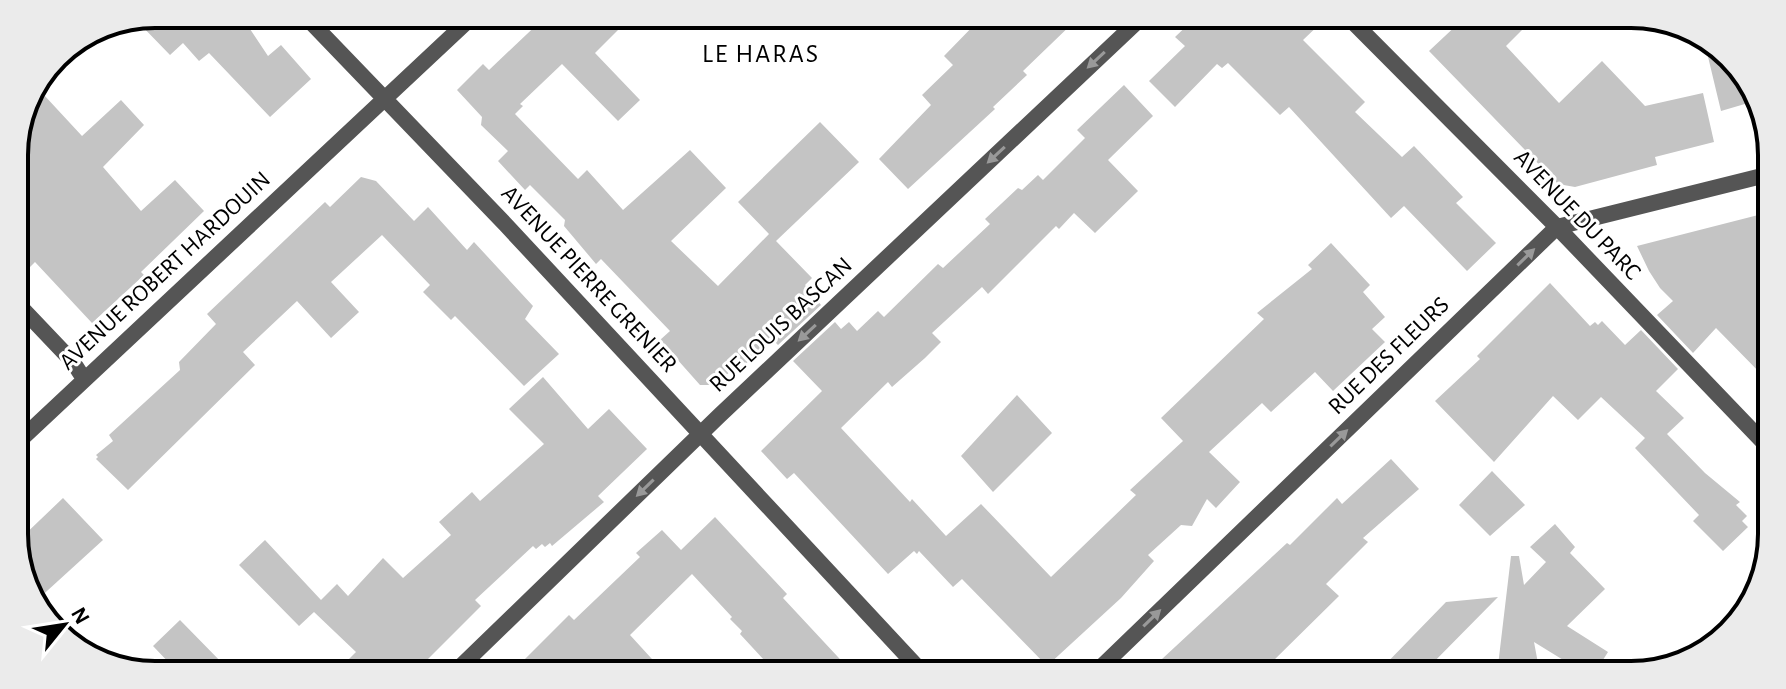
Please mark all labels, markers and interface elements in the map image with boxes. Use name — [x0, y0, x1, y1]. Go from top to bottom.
district label: LE HARAS — [702, 41, 820, 67]
one-way arrow — [1087, 50, 1106, 69]
one-way arrow — [987, 145, 1006, 163]
street label: AVENUE DU PARC — [1509, 145, 1645, 285]
street label: AVENUE ROBERT HARDOUIN — [55, 167, 275, 375]
street label: AVENUE PIERRE GRENIER — [497, 181, 681, 377]
one-way arrow — [1516, 249, 1535, 267]
street label: RUE LOUIS BASCAN — [705, 253, 857, 397]
street label: RUE DES FLEURS — [1324, 293, 1454, 419]
one-way arrow — [798, 323, 817, 342]
one-way arrow — [1329, 429, 1348, 447]
one-way arrow — [636, 478, 655, 496]
north arrow — [24, 585, 104, 665]
text: N — [67, 603, 94, 628]
one-way arrow — [1142, 609, 1161, 628]

